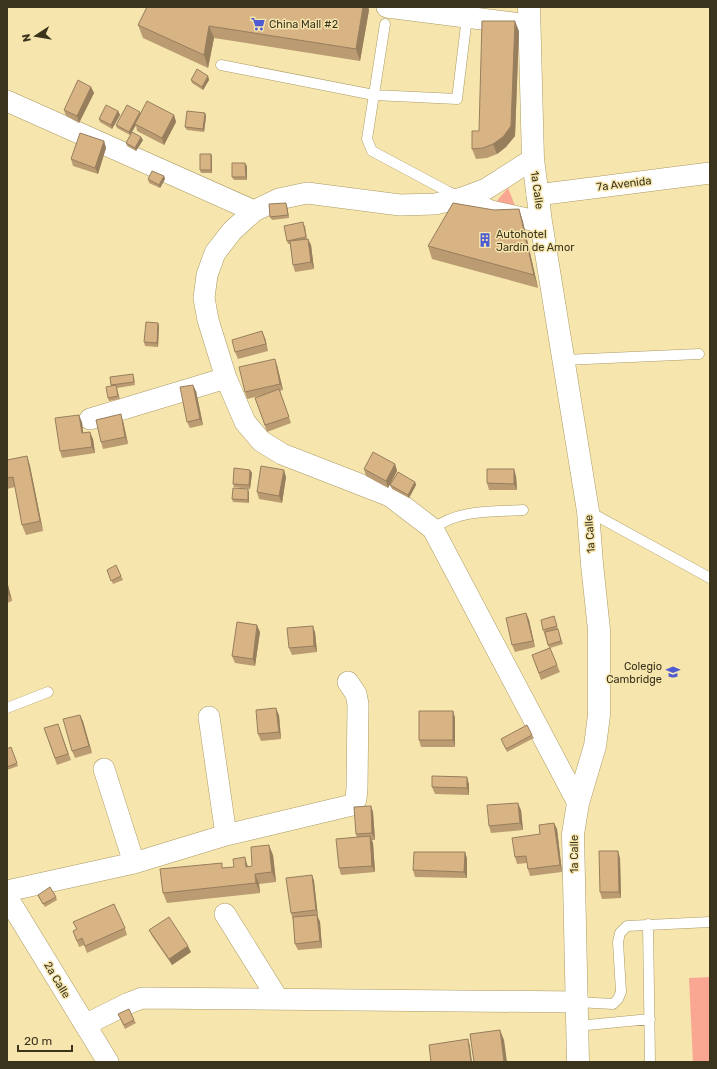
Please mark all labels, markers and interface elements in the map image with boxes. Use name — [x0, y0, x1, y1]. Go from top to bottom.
north arrow — [16, 16, 56, 56]
supermarket icon: China Mall #2 — [250, 16, 266, 32]
place label: China Mall #2 — [269, 18, 338, 31]
text: N — [20, 33, 34, 43]
street label: 1a Calle — [528, 170, 546, 210]
street label: 7a Avenida — [596, 174, 652, 194]
place label: Autohotel Jardín de Amor — [496, 228, 575, 254]
building icon: Autohotel Jardín de Amor — [477, 232, 493, 248]
street label: 1a Calle — [582, 514, 598, 554]
place label: Colegio Cambridge — [606, 660, 662, 686]
school or university icon: Colegio Cambridge — [665, 664, 681, 680]
street label: 1a Calle — [568, 835, 581, 873]
street label: 2a Calle — [41, 959, 73, 1001]
scale bar — [18, 1027, 72, 1053]
text: 20 m — [24, 1034, 52, 1048]

